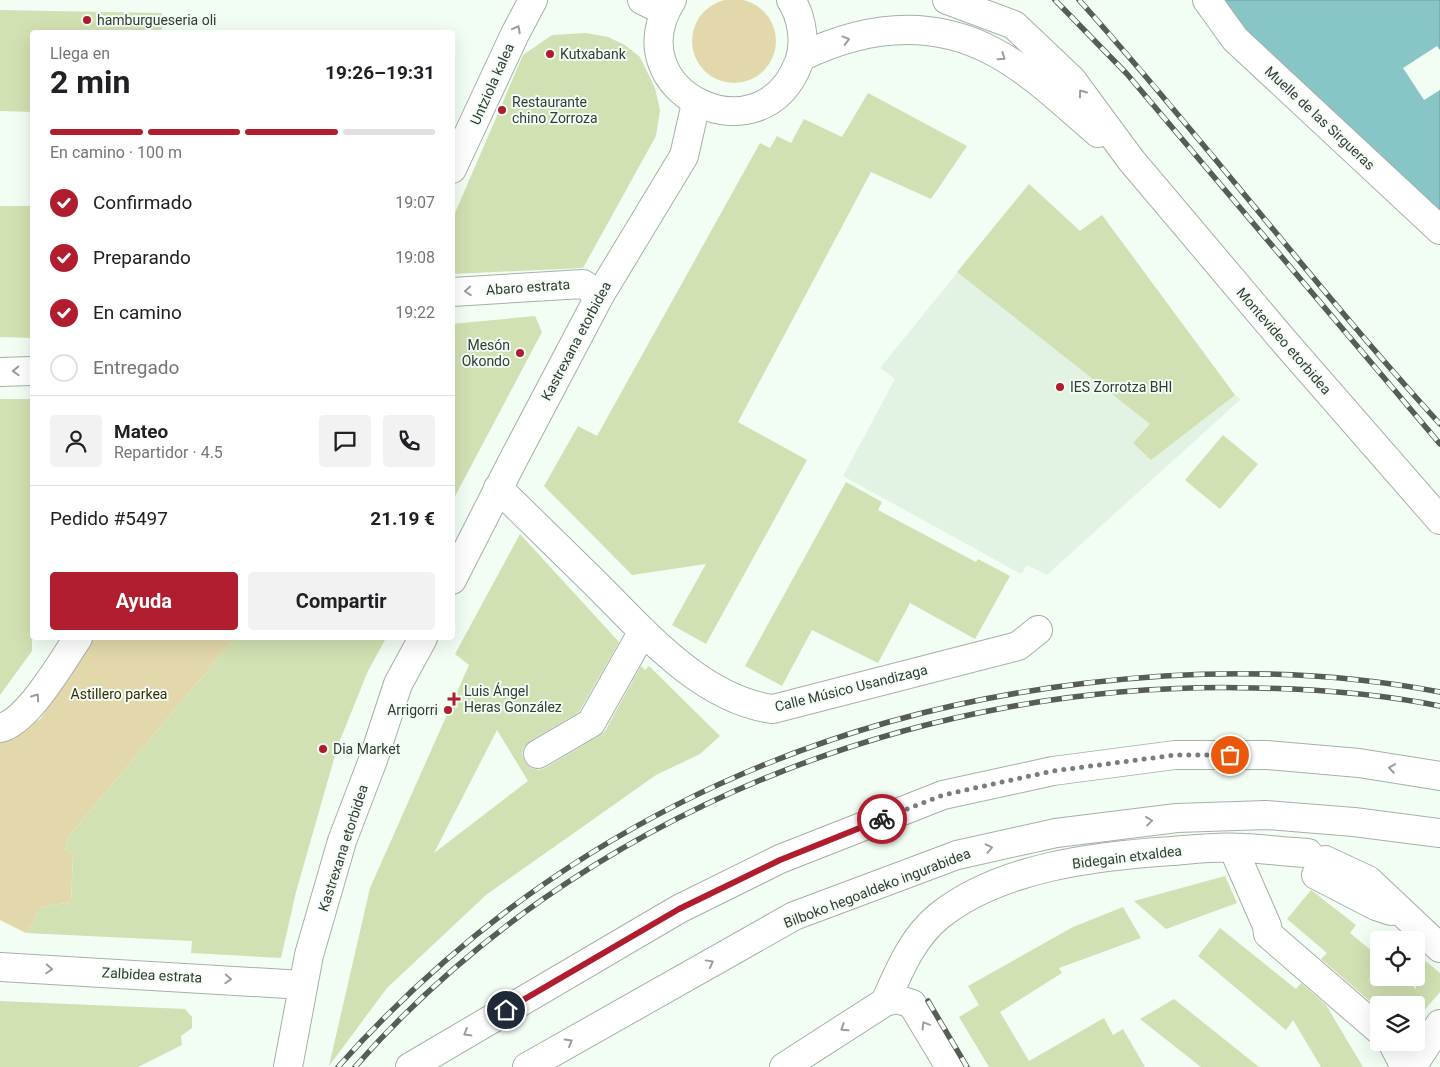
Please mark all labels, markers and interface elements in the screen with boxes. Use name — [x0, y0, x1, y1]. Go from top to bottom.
place label: hamburgueseria oli — [97, 12, 216, 28]
marker: hamburgueseria oli — [81, 14, 93, 26]
one-way arrow — [511, 25, 521, 34]
one-way arrow — [842, 35, 851, 46]
street label: Untziola kalea — [467, 41, 517, 127]
text: Llega en — [50, 44, 110, 63]
place label: Kutxabank — [560, 46, 627, 62]
marker: Kutxabank — [544, 48, 556, 60]
one-way arrow — [996, 51, 1006, 60]
text: 19:26–19:31 — [325, 61, 435, 84]
text: 2 min — [50, 63, 130, 101]
street label: Muelle de las Sirgueras — [1262, 63, 1378, 173]
one-way arrow — [1079, 90, 1087, 99]
place label: Restaurante chino Zorroza — [512, 94, 598, 126]
marker: Restaurante chino Zorroza — [496, 104, 508, 116]
text: En camino · 100 m — [50, 143, 182, 162]
icon: check — [50, 189, 78, 217]
text: Confirmado — [93, 191, 192, 214]
text: 19:07 — [395, 193, 435, 212]
icon: check — [50, 244, 78, 272]
text: Preparando — [93, 246, 191, 269]
text: 19:08 — [395, 248, 435, 267]
street label: Abaro estrata — [485, 276, 571, 298]
street label: Kastrexana etorbidea — [538, 279, 614, 403]
street label: Montevideo etorbidea — [1233, 285, 1335, 397]
one-way arrow — [463, 286, 471, 297]
icon: check — [50, 299, 78, 327]
text: En camino — [93, 301, 182, 324]
text: 19:22 — [395, 303, 435, 322]
place label: Mesón Okondo — [462, 337, 510, 369]
marker: Mesón Okondo — [514, 347, 526, 359]
text: Entregado — [93, 356, 179, 379]
one-way arrow — [12, 366, 20, 376]
place label: IES Zorrotza BHI — [1070, 379, 1172, 395]
marker: IES Zorrotza BHI — [1054, 381, 1066, 393]
button: person — [50, 415, 102, 467]
button: chat — [319, 415, 371, 467]
button: phone — [383, 415, 435, 467]
text: Mateo — [114, 420, 168, 443]
text: Repartidor · 4.5 — [114, 443, 223, 462]
text: Pedido #5497 — [50, 507, 168, 530]
text: 21.19 € — [370, 507, 435, 530]
button: Ayuda — [50, 572, 238, 630]
button: Compartir — [248, 572, 435, 630]
street label: Calle Músico Usandizaga — [773, 661, 929, 715]
place label: Luis Ángel Heras González — [464, 682, 562, 715]
park label: Astillero parkea — [71, 686, 167, 702]
marker: Luis Ángel Heras González — [448, 693, 460, 705]
one-way arrow — [30, 694, 39, 703]
place label: Arrigorri — [387, 702, 438, 718]
marker: Arrigorri — [442, 704, 454, 716]
pin — [1209, 734, 1251, 776]
place label: Dia Market — [333, 741, 401, 757]
icon: bag — [1216, 741, 1244, 769]
marker: Dia Market — [317, 743, 329, 755]
one-way arrow — [1387, 764, 1396, 774]
street label: Kastrexana etorbidea — [315, 783, 371, 913]
courier — [857, 794, 907, 844]
icon: bike — [868, 805, 896, 833]
one-way arrow — [1145, 816, 1153, 827]
street label: Bidegain etxaldea — [1071, 842, 1183, 872]
one-way arrow — [984, 843, 993, 854]
street label: Bilboko hegoaldeko ingurabidea — [781, 845, 973, 931]
map controls — [1370, 931, 1425, 1051]
button: locate — [1370, 931, 1425, 986]
one-way arrow — [705, 959, 714, 969]
one-way arrow — [45, 964, 53, 975]
street label: Zalbidea estrata — [101, 964, 203, 986]
one-way arrow — [225, 973, 233, 984]
pin — [485, 989, 527, 1031]
icon: home — [492, 996, 520, 1024]
button: layers — [1370, 996, 1425, 1051]
one-way arrow — [841, 1022, 850, 1032]
one-way arrow — [922, 1022, 931, 1031]
one-way arrow — [463, 1027, 472, 1037]
one-way arrow — [563, 1039, 572, 1049]

